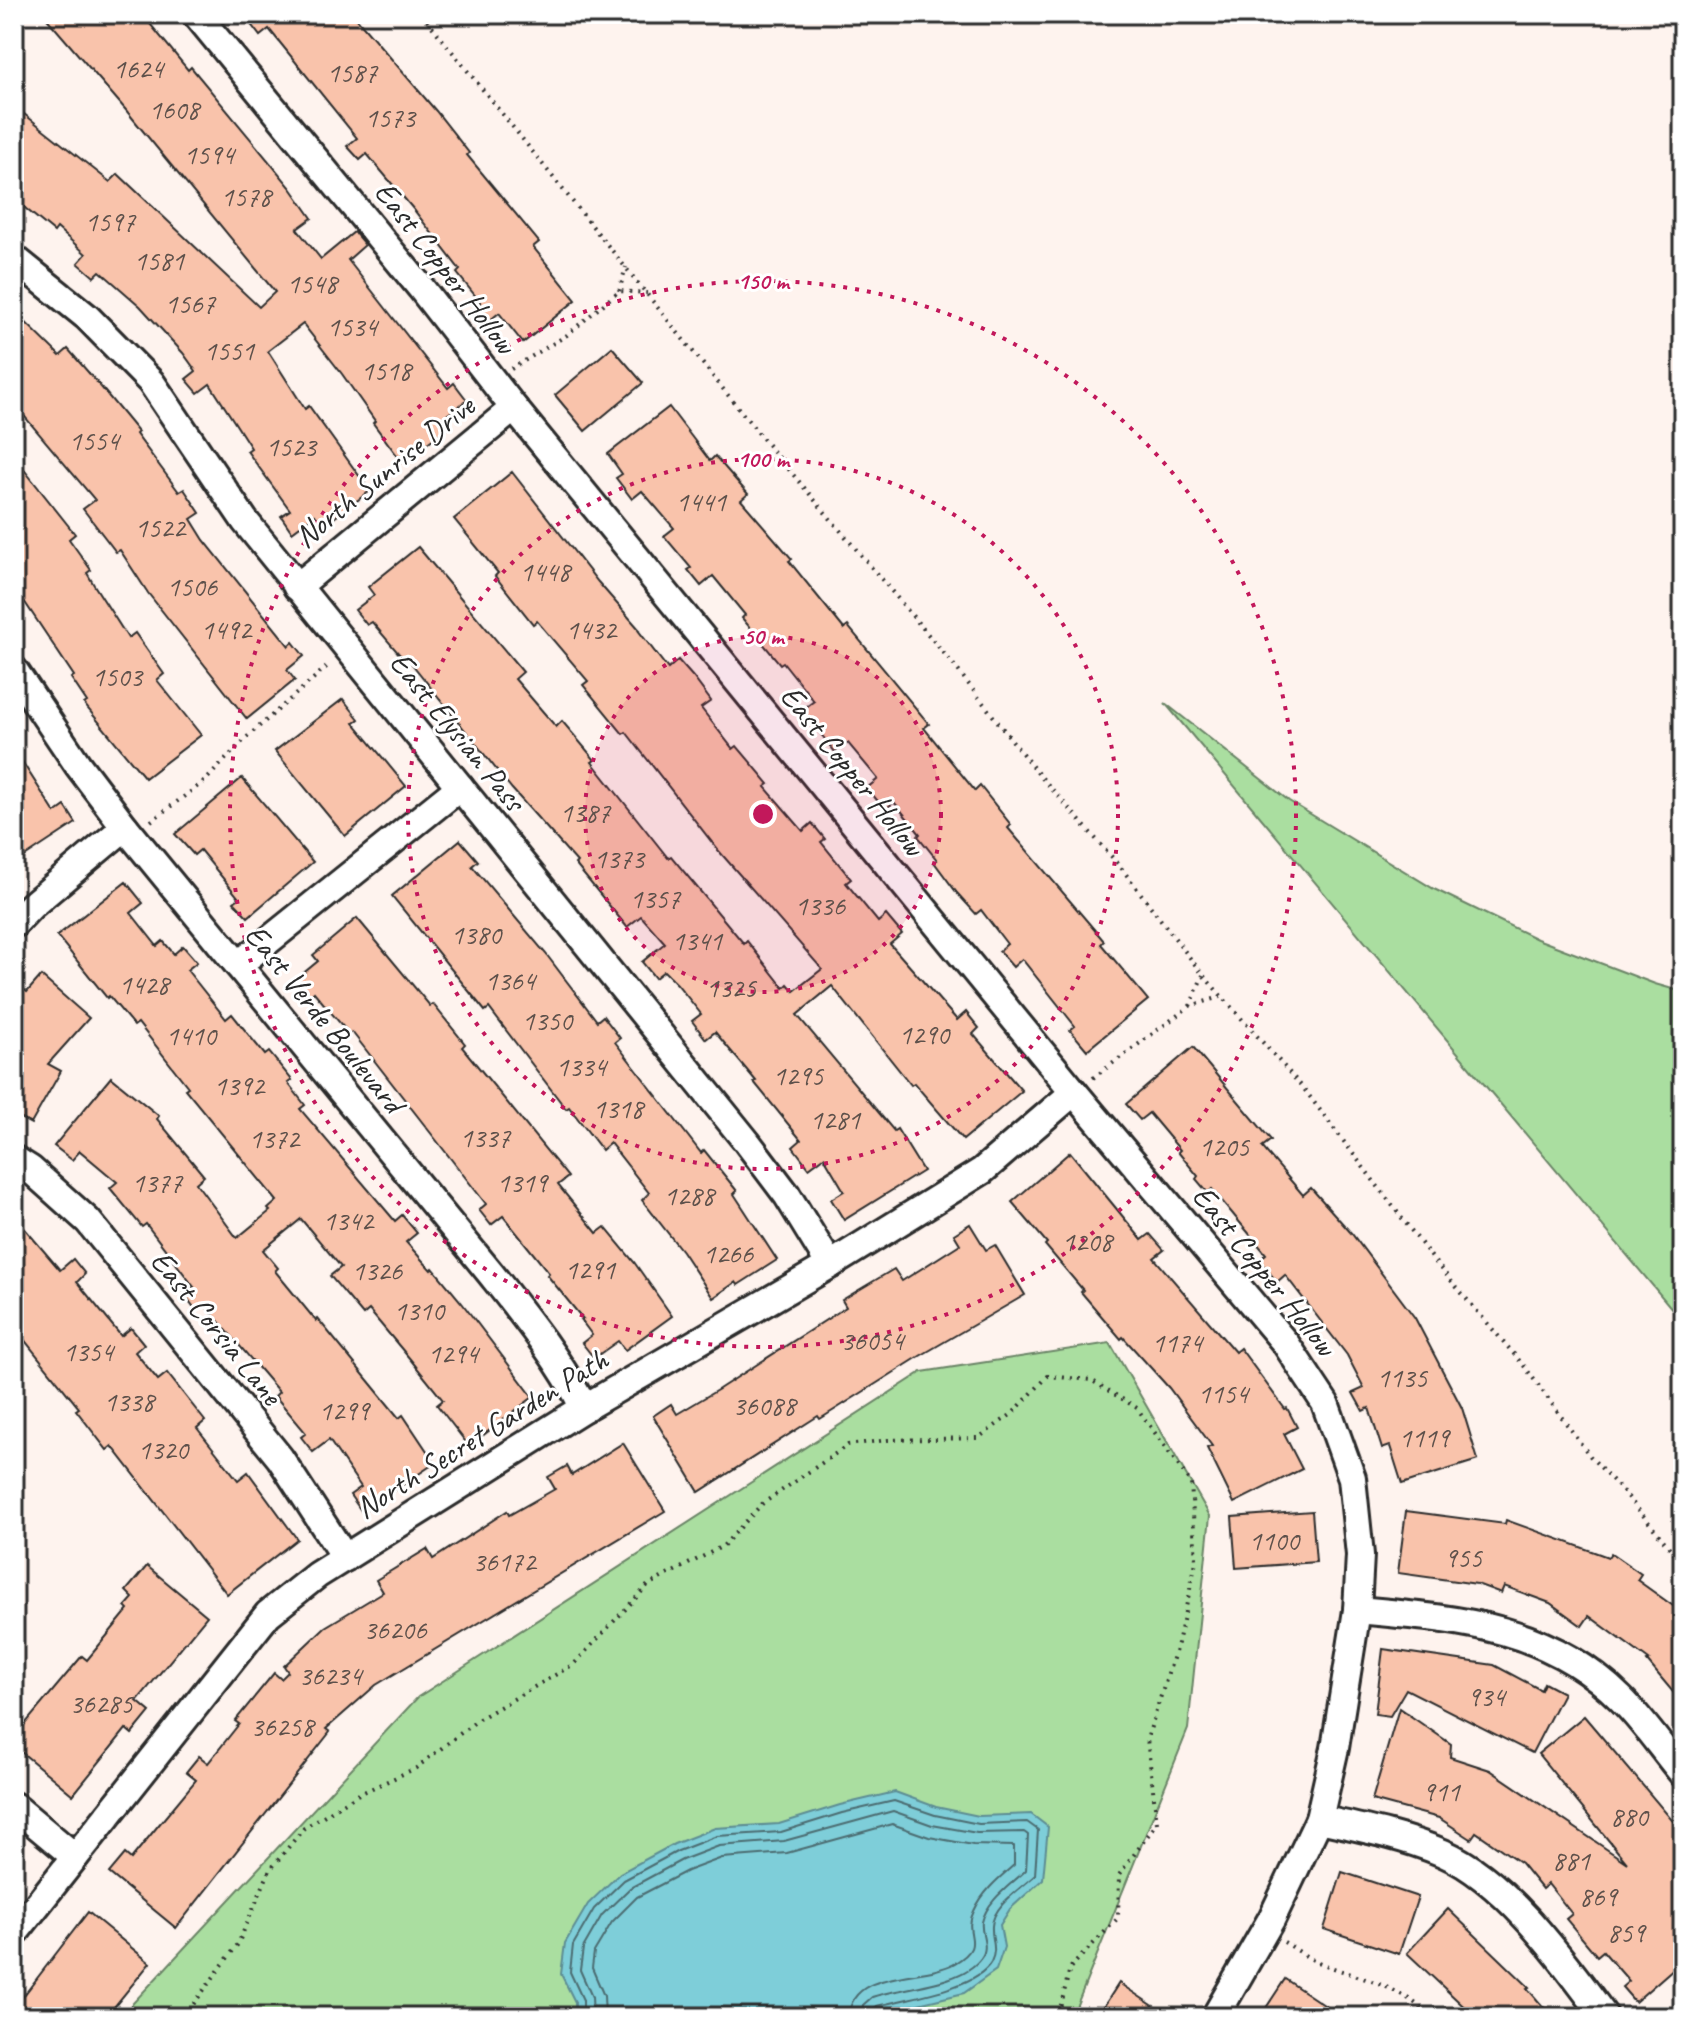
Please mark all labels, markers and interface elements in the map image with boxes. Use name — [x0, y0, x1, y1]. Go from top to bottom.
house number: 1624 — [113, 51, 166, 86]
house number: 1587 — [327, 55, 379, 90]
house number: 1608 — [149, 92, 202, 127]
house number: 1573 — [365, 100, 418, 135]
house number: 1594 — [184, 137, 237, 172]
street label: East Copper Hollow — [365, 173, 527, 364]
house number: 1578 — [221, 179, 274, 214]
house number: 1597 — [85, 204, 137, 239]
house number: 1581 — [134, 243, 186, 278]
house number: 1548 — [287, 266, 340, 301]
text: 150 m — [737, 266, 791, 296]
house number: 1567 — [165, 286, 217, 321]
house number: 1534 — [327, 309, 380, 344]
house number: 1551 — [204, 333, 256, 368]
house number: 1518 — [361, 353, 414, 388]
street label: North Sunrise Drive — [286, 384, 485, 557]
house number: 1554 — [69, 423, 122, 458]
house number: 1523 — [266, 429, 319, 464]
text: 100 m — [737, 444, 791, 474]
house number: 1441 — [676, 484, 728, 519]
house number: 1522 — [135, 510, 188, 545]
house number: 1448 — [520, 554, 573, 589]
house number: 1506 — [167, 569, 219, 604]
house number: 1492 — [201, 612, 254, 647]
house number: 1432 — [566, 612, 619, 647]
text: 50 m — [743, 621, 786, 651]
street label: East Elysian Pass — [381, 643, 536, 821]
house number: 1503 — [92, 659, 145, 694]
street label: East Copper Hollow — [771, 676, 936, 866]
house number: 1387 — [560, 795, 612, 830]
centre of rings — [749, 800, 777, 828]
house number: 1373 — [594, 841, 647, 876]
house number: 1357 — [630, 881, 682, 916]
house number: 1336 — [795, 888, 847, 923]
street label: East Verde Boulevard — [236, 915, 417, 1125]
house number: 1380 — [451, 917, 504, 952]
house number: 1341 — [672, 923, 724, 958]
house number: 1364 — [485, 963, 538, 998]
house number: 1428 — [119, 967, 172, 1002]
house number: 1325 — [706, 970, 758, 1005]
house number: 1350 — [522, 1003, 575, 1038]
house number: 1290 — [899, 1017, 952, 1052]
house number: 1410 — [166, 1018, 219, 1053]
house number: 1334 — [556, 1049, 609, 1084]
house number: 1295 — [773, 1058, 825, 1093]
house number: 1392 — [214, 1068, 267, 1103]
house number: 1318 — [593, 1091, 646, 1126]
house number: 1281 — [810, 1102, 862, 1137]
house number: 1337 — [460, 1120, 512, 1155]
house number: 1372 — [249, 1121, 302, 1156]
house number: 1205 — [1199, 1129, 1251, 1164]
house number: 1377 — [132, 1165, 184, 1200]
house number: 1319 — [497, 1165, 550, 1200]
street label: East Copper Hollow — [1183, 1176, 1348, 1366]
house number: 1288 — [664, 1178, 717, 1213]
house number: 1342 — [323, 1203, 376, 1238]
house number: 1208 — [1062, 1224, 1115, 1259]
house number: 1266 — [703, 1236, 755, 1271]
street label: East Corsia Lane — [142, 1241, 293, 1415]
house number: 1291 — [565, 1252, 617, 1287]
house number: 1326 — [352, 1253, 404, 1288]
house number: 1310 — [394, 1293, 447, 1328]
house number: 36054 — [840, 1323, 906, 1358]
house number: 1174 — [1152, 1325, 1205, 1360]
house number: 1354 — [63, 1334, 116, 1369]
house number: 1294 — [428, 1336, 481, 1371]
street label: North Secret Garden Path — [347, 1338, 617, 1528]
house number: 1135 — [1377, 1360, 1429, 1395]
house number: 1154 — [1198, 1376, 1251, 1411]
house number: 1338 — [104, 1384, 157, 1419]
house number: 36088 — [732, 1388, 798, 1423]
house number: 1299 — [319, 1393, 372, 1428]
house number: 1119 — [1399, 1420, 1452, 1455]
house number: 1320 — [138, 1432, 191, 1467]
house number: 1100 — [1249, 1523, 1302, 1558]
house number: 955 — [1444, 1540, 1483, 1575]
house number: 36172 — [472, 1544, 538, 1579]
house number: 36206 — [363, 1612, 428, 1647]
house number: 36234 — [298, 1658, 364, 1693]
house number: 934 — [1467, 1679, 1507, 1714]
house number: 36285 — [69, 1686, 134, 1721]
house number: 36258 — [250, 1709, 316, 1744]
house number: 911 — [1422, 1774, 1461, 1809]
house number: 880 — [1610, 1799, 1650, 1834]
house number: 881 — [1552, 1843, 1591, 1878]
house number: 869 — [1579, 1879, 1619, 1914]
house number: 859 — [1607, 1915, 1647, 1950]

